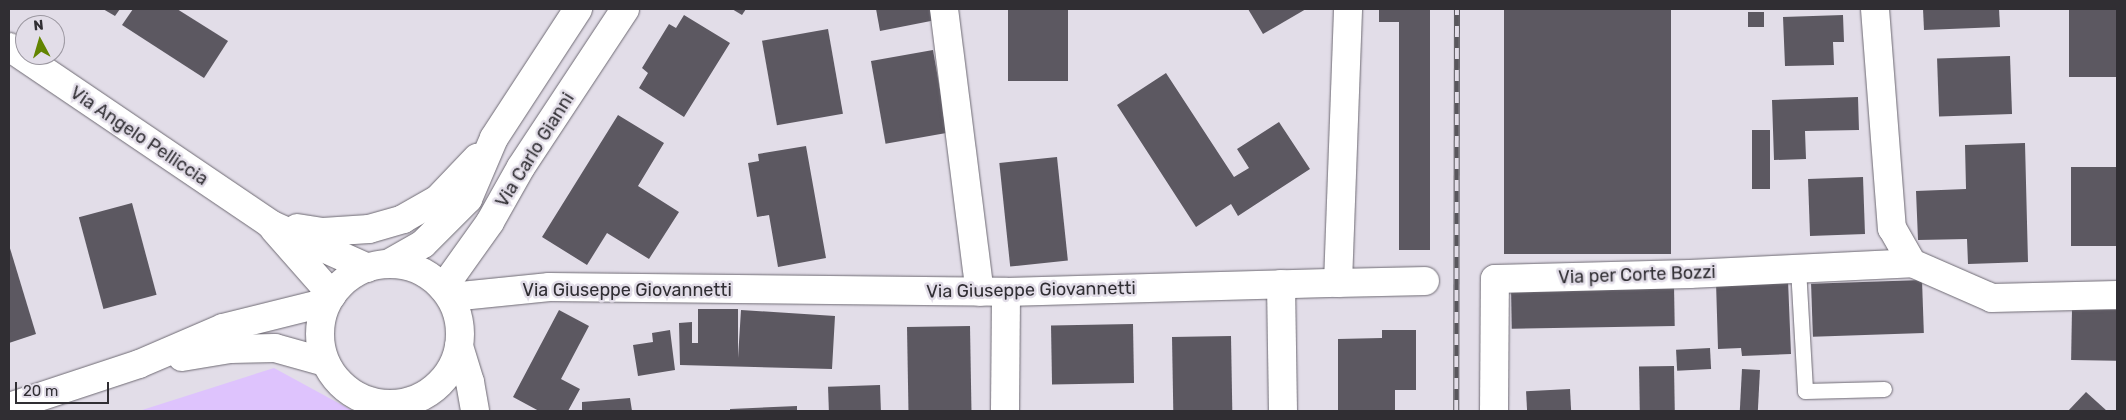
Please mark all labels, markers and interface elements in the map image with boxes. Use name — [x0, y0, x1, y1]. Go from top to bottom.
north arrow — [15, 15, 65, 65]
text: N — [33, 17, 44, 35]
street label: Via Angelo Pelliccia — [66, 82, 212, 190]
street label: Via Carlo Gianni — [491, 89, 579, 211]
street label: Via per Corte Bozzi — [1558, 261, 1716, 289]
street label: Via Giuseppe Giovannetti — [926, 277, 1136, 303]
street label: Via Giuseppe Giovannetti — [522, 279, 732, 301]
scale bar — [18, 372, 111, 404]
text: 20 m — [23, 382, 58, 400]

